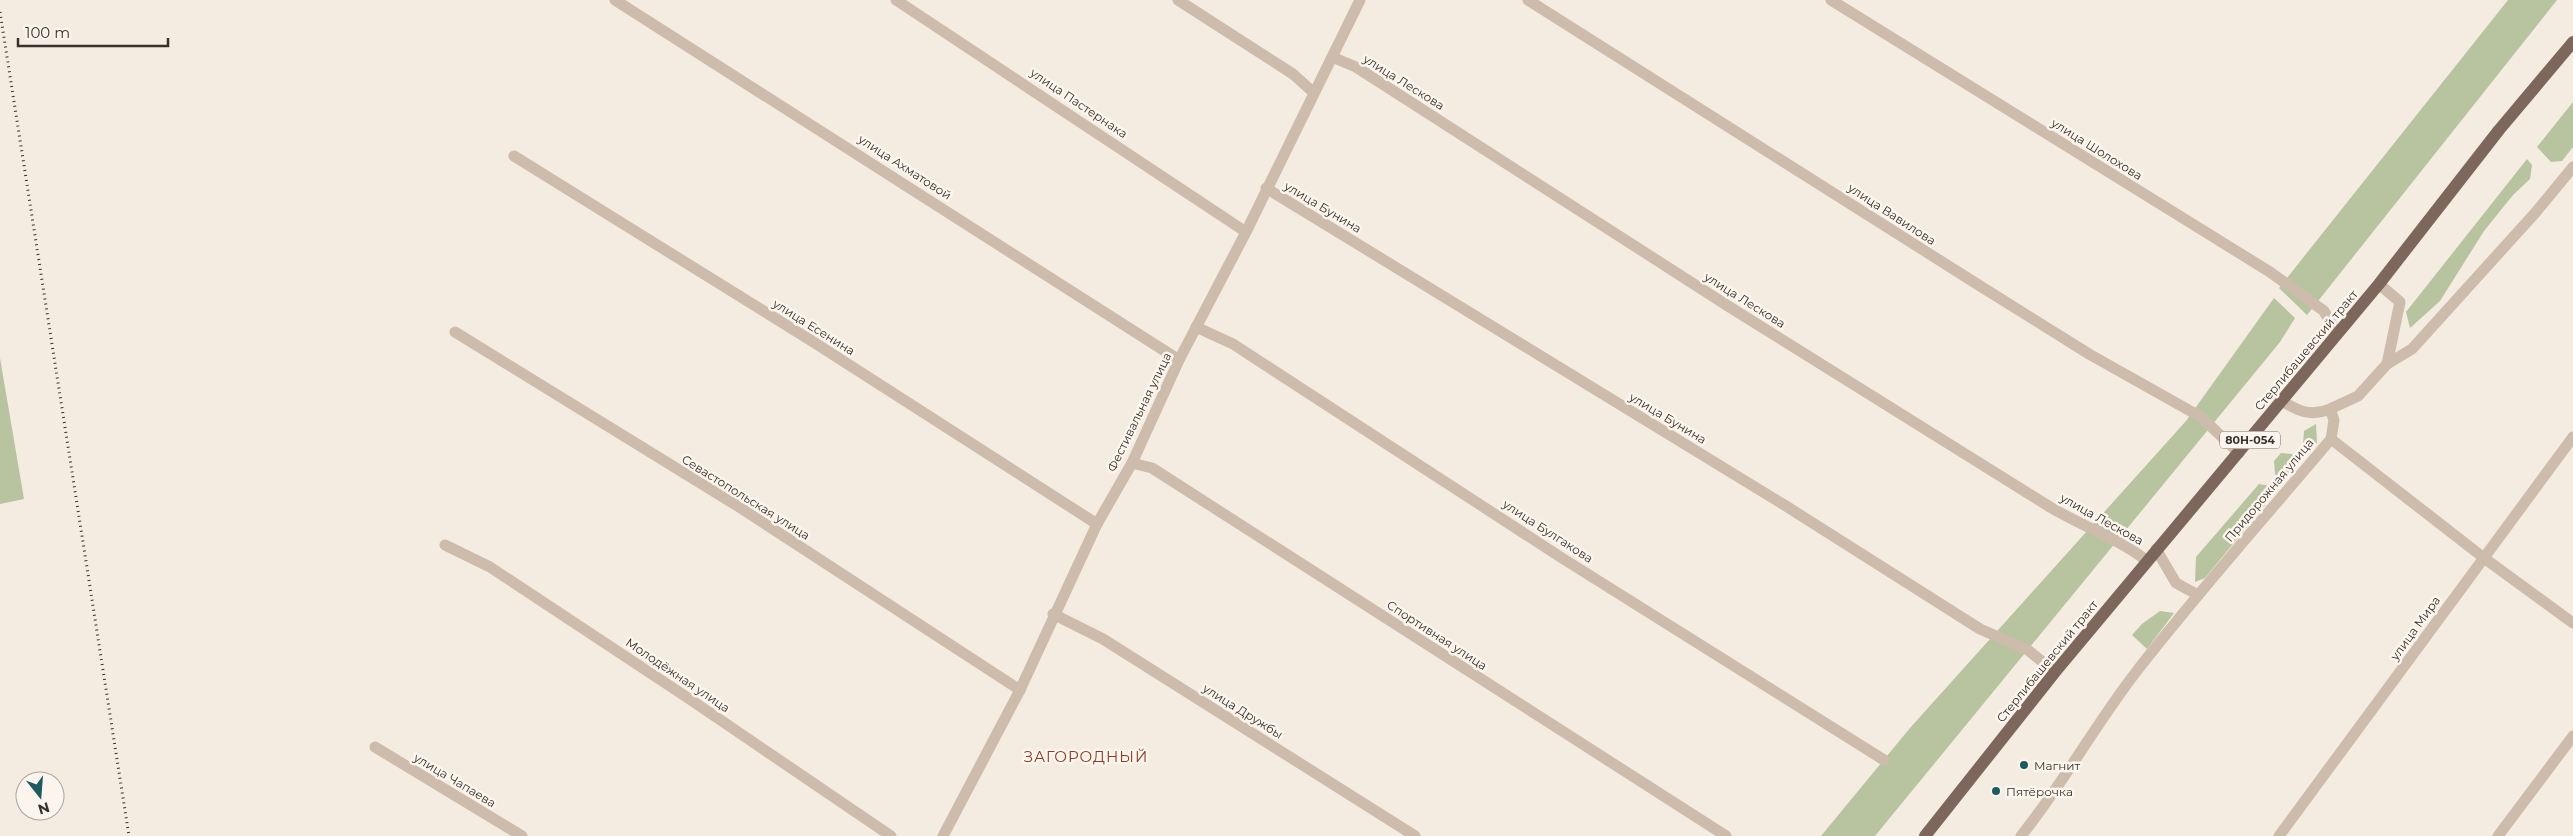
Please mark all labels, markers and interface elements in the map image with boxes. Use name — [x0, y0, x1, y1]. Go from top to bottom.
scale bar — [18, 15, 168, 47]
text: 100 m — [25, 23, 70, 42]
street label: улица Лескова — [1360, 50, 1447, 113]
street label: улица Пастернака — [1027, 64, 1131, 141]
street label: улица Шолохова — [2048, 114, 2145, 183]
street label: улица Ахматовой — [855, 131, 954, 203]
street label: улица Бунина — [1281, 178, 1364, 236]
street label: улица Вавилова — [1844, 179, 1939, 248]
street label: улица Лескова — [1701, 268, 1788, 331]
street label: Стерлибашевский тракт — [2251, 286, 2361, 413]
street label: улица Есенина — [769, 295, 858, 358]
street label: Фестивальная улица — [1104, 350, 1174, 474]
street label: улица Бунина — [1626, 389, 1709, 447]
road number: 80Н-054 — [2220, 432, 2280, 448]
street label: Придорожная улица — [2221, 435, 2317, 545]
street label: Севастопольская улица — [679, 451, 813, 543]
street label: улица Лескова — [2057, 489, 2146, 548]
street label: улица Булгакова — [1499, 496, 1596, 566]
street label: улица Мира — [2386, 593, 2443, 664]
street label: Спортивная улица — [1384, 597, 1490, 673]
street label: Стерлибашевский тракт — [1993, 597, 2101, 725]
street label: Молодёжная улица — [623, 635, 733, 715]
street label: улица Дружбы — [1199, 680, 1286, 742]
district label: ЗАГОРОДНЫЙ — [1024, 747, 1148, 766]
street label: улица Чапаева — [410, 749, 499, 810]
place label: Магнит — [2034, 758, 2081, 773]
marker: Магнит — [2018, 759, 2030, 771]
north arrow — [15, 771, 65, 821]
place label: Пятёрочка — [2006, 784, 2073, 799]
marker: Пятёрочка — [1990, 785, 2002, 797]
text: N — [36, 798, 52, 819]

